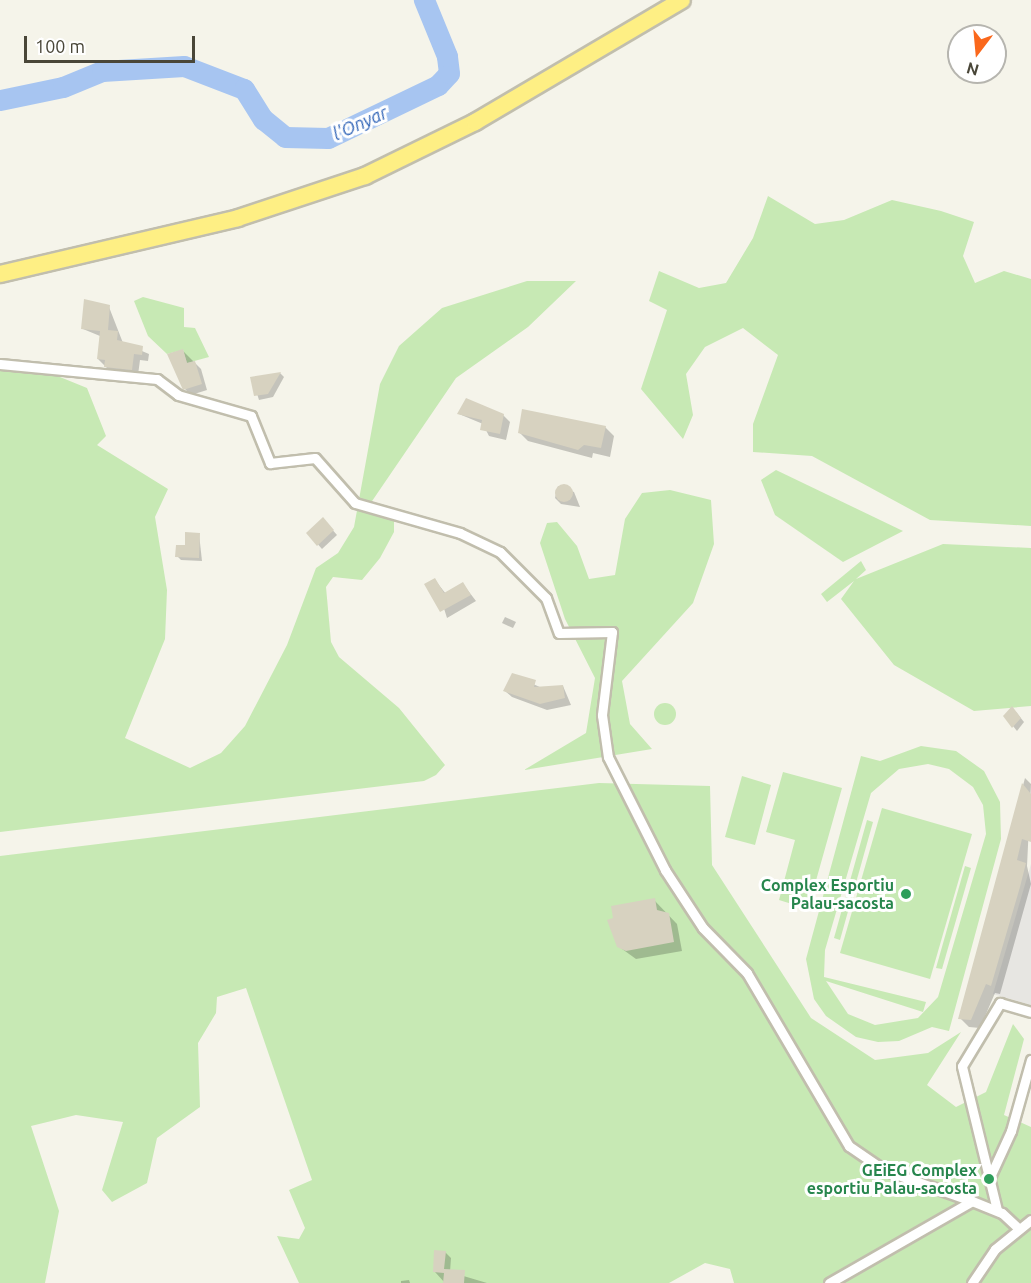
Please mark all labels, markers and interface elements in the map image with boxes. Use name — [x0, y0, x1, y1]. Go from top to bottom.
scale bar — [27, 24, 198, 62]
north arrow — [947, 24, 1007, 84]
text: 100 m — [35, 36, 85, 56]
text: N — [964, 59, 981, 80]
water label: l'Onyar — [329, 101, 391, 145]
place label: Complex Esportiu Palau-sacosta — [761, 875, 894, 913]
marker: Complex Esportiu Palau-sacosta — [899, 887, 913, 901]
place label: GEiEG Complex esportiu Palau-sacosta — [807, 1160, 977, 1198]
marker: GEiEG Complex esportiu Palau-sacosta — [982, 1172, 996, 1186]

